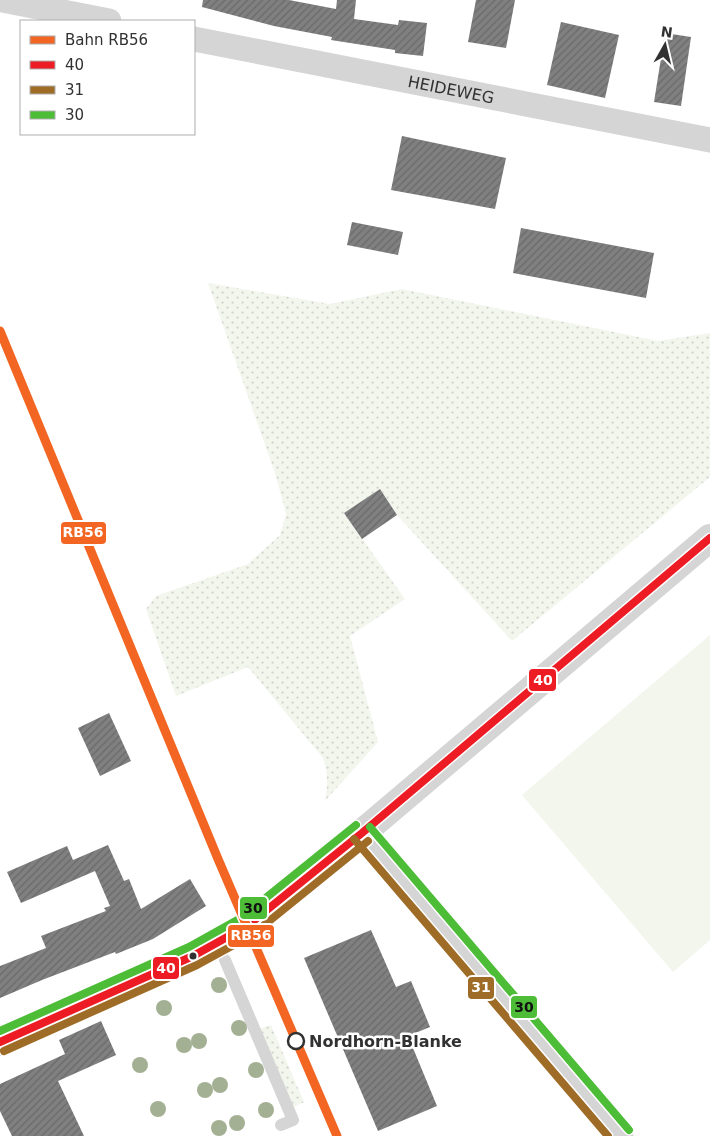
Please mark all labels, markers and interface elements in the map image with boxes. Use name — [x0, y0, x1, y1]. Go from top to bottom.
legend — [20, 20, 195, 135]
north arrow — [640, 20, 690, 70]
text: N — [660, 23, 674, 41]
text: Bahn RB56 — [65, 31, 148, 49]
text: 40 — [65, 56, 84, 74]
street label: HEIDEWEG — [406, 72, 496, 107]
text: 31 — [65, 81, 84, 99]
text: 30 — [65, 106, 84, 124]
line badge: RB56 — [60, 521, 107, 545]
text: RB56 — [63, 524, 103, 540]
line badge: 40 — [528, 668, 557, 692]
text: 40 — [533, 672, 553, 688]
line badge: 30 — [239, 896, 268, 920]
text: 30 — [243, 900, 263, 916]
line badge: RB56 — [227, 924, 275, 948]
text: RB56 — [231, 927, 271, 943]
unlabelled marker — [188, 951, 198, 961]
line badge: 40 — [152, 956, 180, 980]
text: 40 — [156, 960, 176, 976]
line badge: 31 — [467, 976, 495, 1000]
text: 31 — [471, 979, 491, 995]
line badge: 30 — [510, 995, 538, 1019]
text: 30 — [514, 999, 534, 1015]
marker: Nordhorn-Blanke — [287, 1032, 305, 1050]
place label: Nordhorn-Blanke — [309, 1032, 462, 1051]

